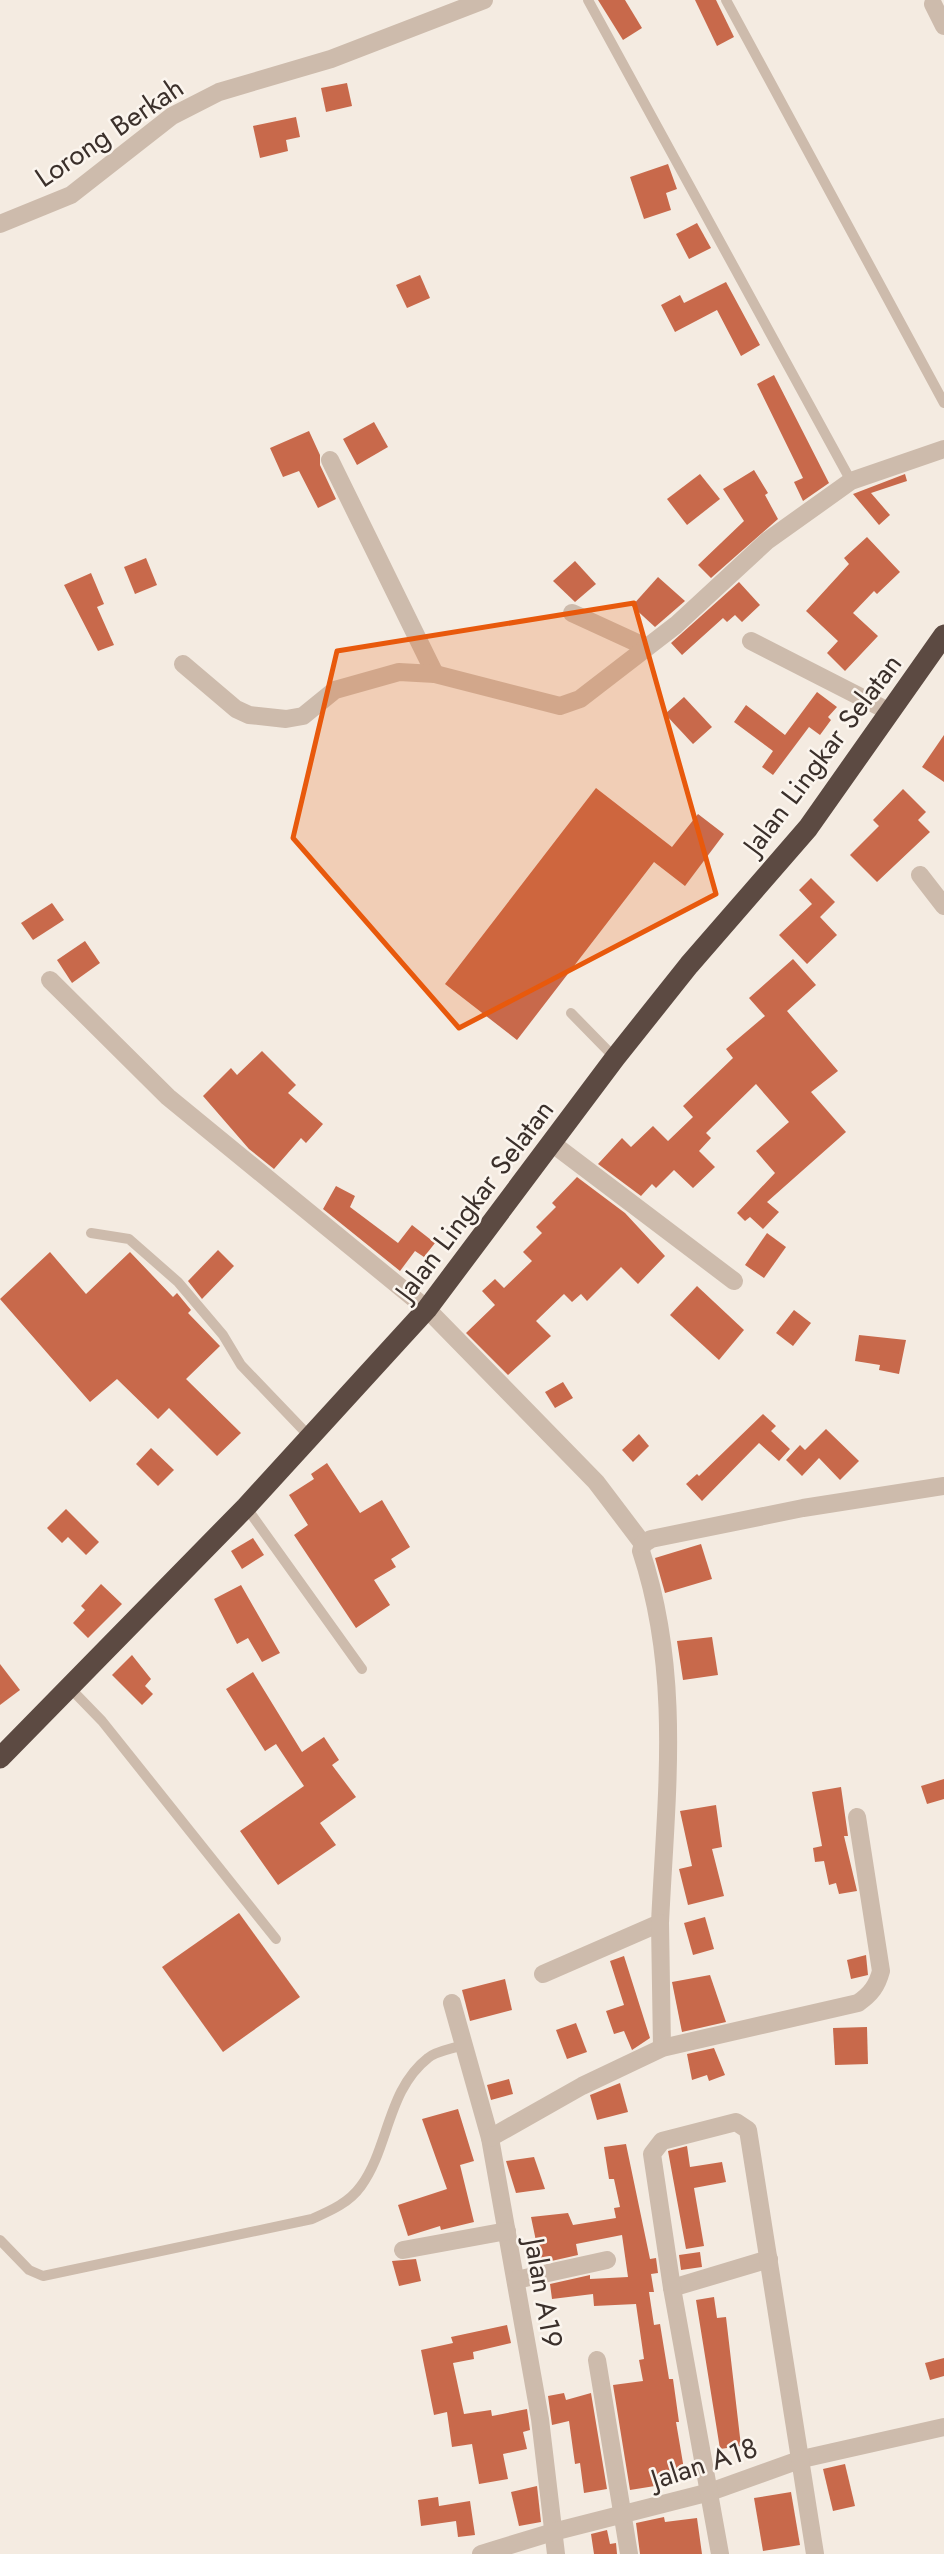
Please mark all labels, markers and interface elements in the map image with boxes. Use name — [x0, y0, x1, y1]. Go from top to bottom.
street label: Lorong Berkah — [27, 67, 192, 197]
street label: Jalan Lingkar Selatan — [731, 645, 912, 867]
street label: Jalan Lingkar Selatan — [383, 1091, 564, 1313]
street label: Jalan A19 — [513, 2231, 573, 2351]
street label: Jalan A18 — [642, 2427, 763, 2501]

